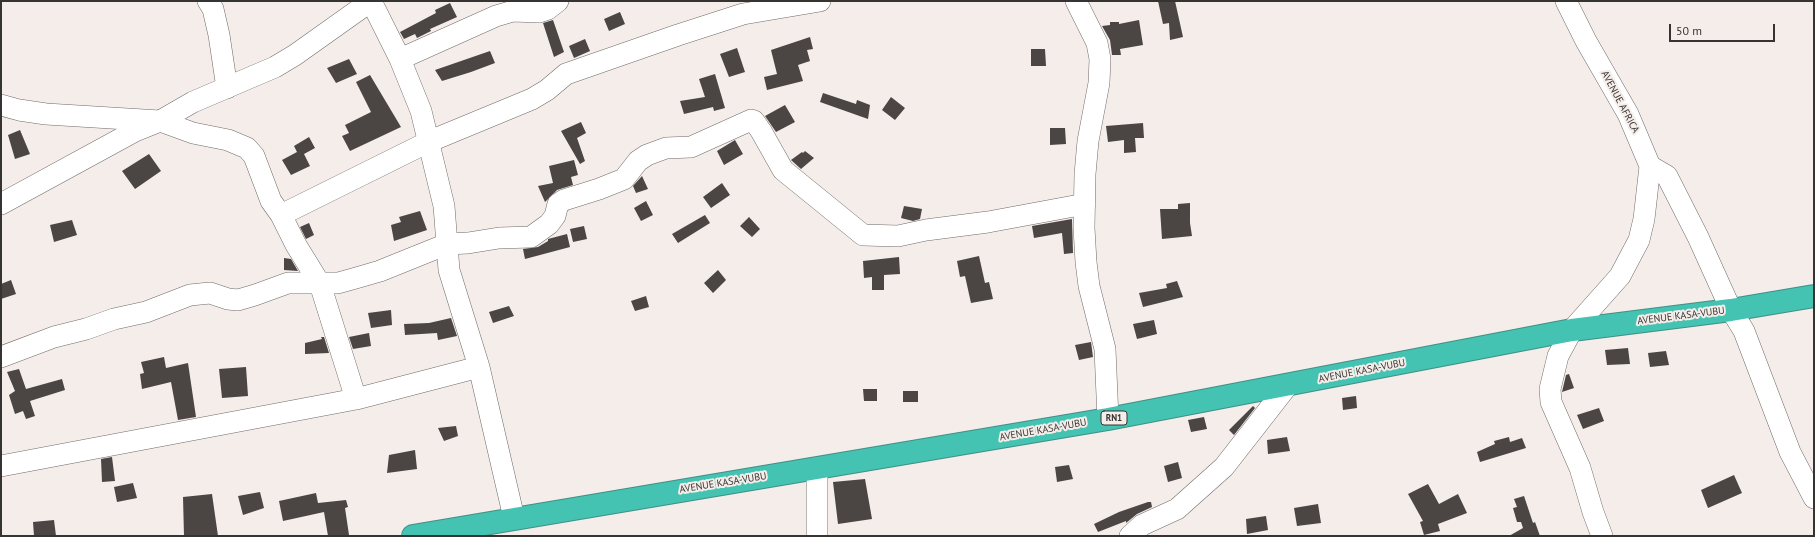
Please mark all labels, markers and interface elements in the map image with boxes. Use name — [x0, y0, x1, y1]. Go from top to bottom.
scale bar — [1671, 16, 1777, 42]
text: 50 m — [1676, 23, 1702, 38]
street label: AVENUE AFRICA — [1599, 69, 1641, 135]
street label: AVENUE KASA-VUBU — [1637, 305, 1725, 327]
street label: AVENUE KASA-VUBU — [1318, 357, 1406, 385]
road number: RN1 — [1101, 411, 1127, 425]
street label: AVENUE KASA-VUBU — [999, 416, 1087, 444]
street label: AVENUE KASA-VUBU — [679, 470, 767, 496]

